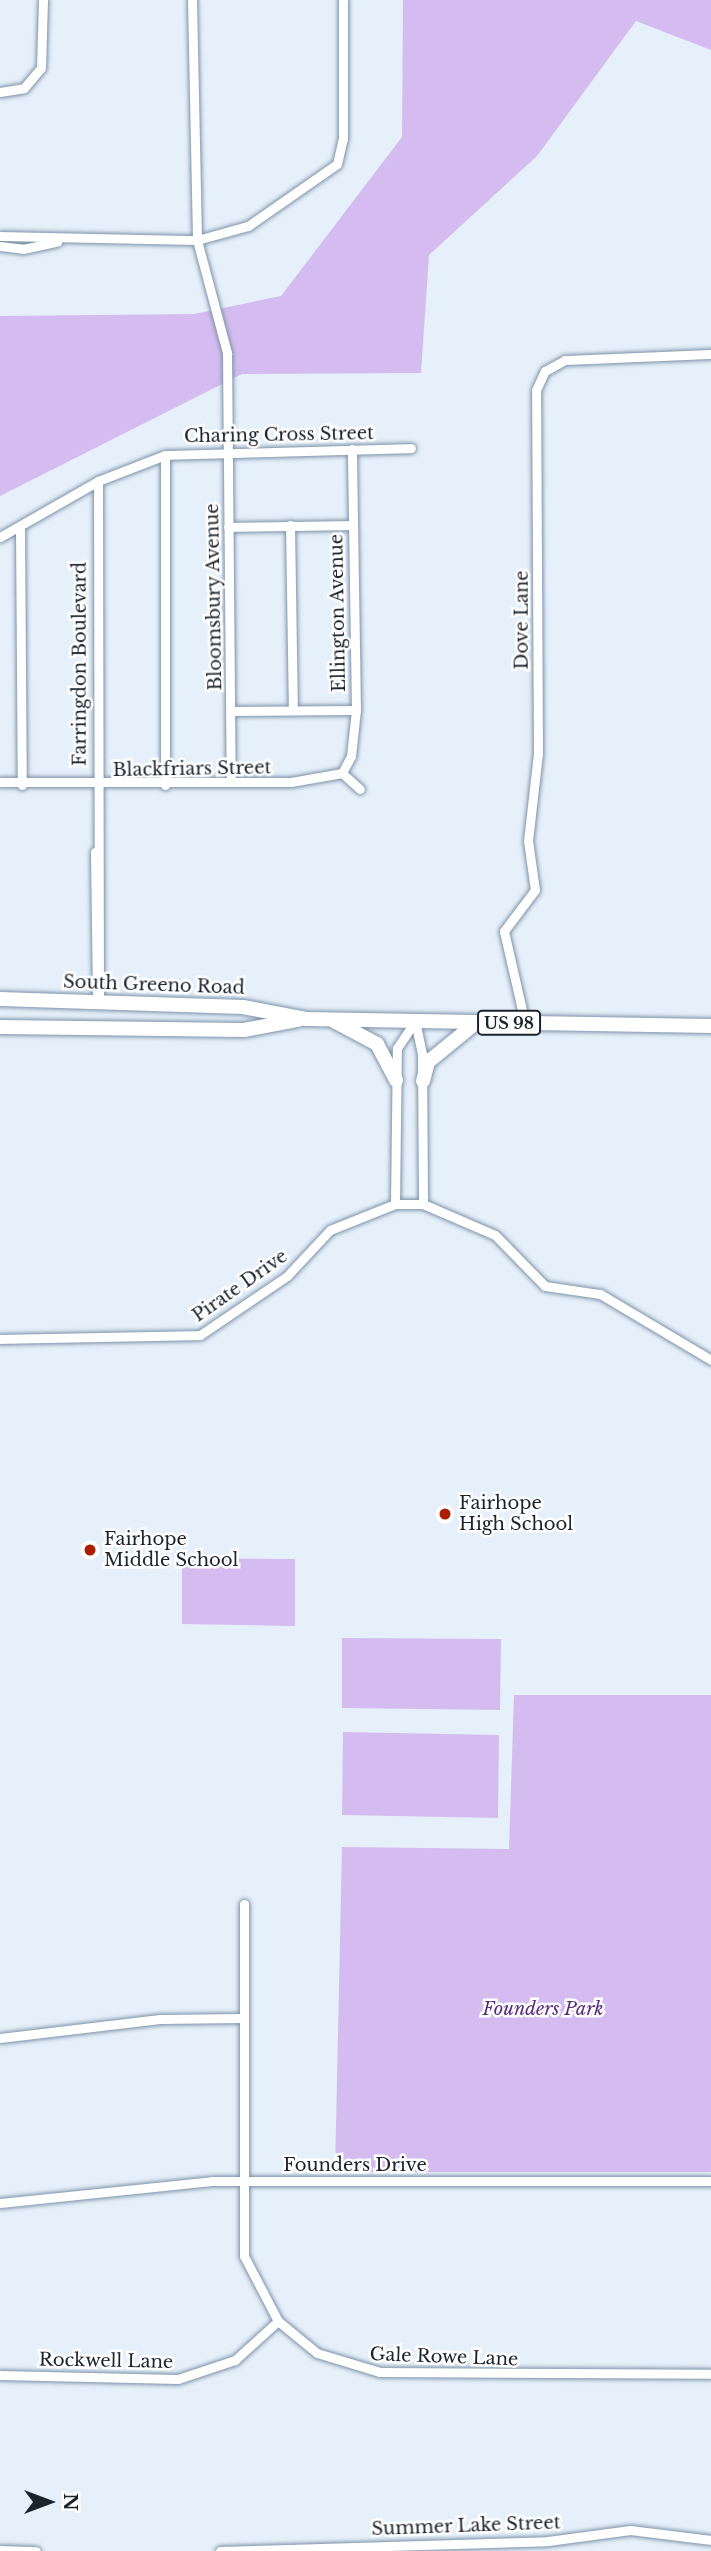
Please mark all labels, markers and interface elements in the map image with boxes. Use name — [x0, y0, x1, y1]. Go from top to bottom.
street label: Charing Cross Street — [184, 423, 374, 447]
street label: Bloomsbury Avenue — [202, 503, 226, 691]
street label: Ellington Avenue — [326, 533, 350, 693]
street label: Farringdon Boulevard — [69, 562, 91, 766]
street label: Dove Lane — [511, 570, 533, 670]
street label: Blackfriars Street — [113, 757, 271, 781]
street label: South Greeno Road — [63, 971, 245, 999]
road number: US 98 — [476, 1010, 542, 1036]
street label: Pirate Drive — [188, 1245, 292, 1327]
place label: Fairhope High School — [459, 1493, 573, 1536]
marker: Fairhope High School — [437, 1506, 453, 1522]
place label: Fairhope Middle School — [104, 1529, 238, 1572]
marker: Fairhope Middle School — [82, 1542, 98, 1558]
park label: Founders Park — [482, 1998, 604, 2020]
street label: Founders Drive — [283, 2154, 427, 2176]
street label: Gale Rowe Lane — [369, 2344, 519, 2370]
street label: Rockwell Lane — [39, 2349, 173, 2373]
north arrow — [14, 2467, 84, 2537]
text: N — [59, 2493, 82, 2511]
street label: Summer Lake Street — [371, 2512, 561, 2540]

